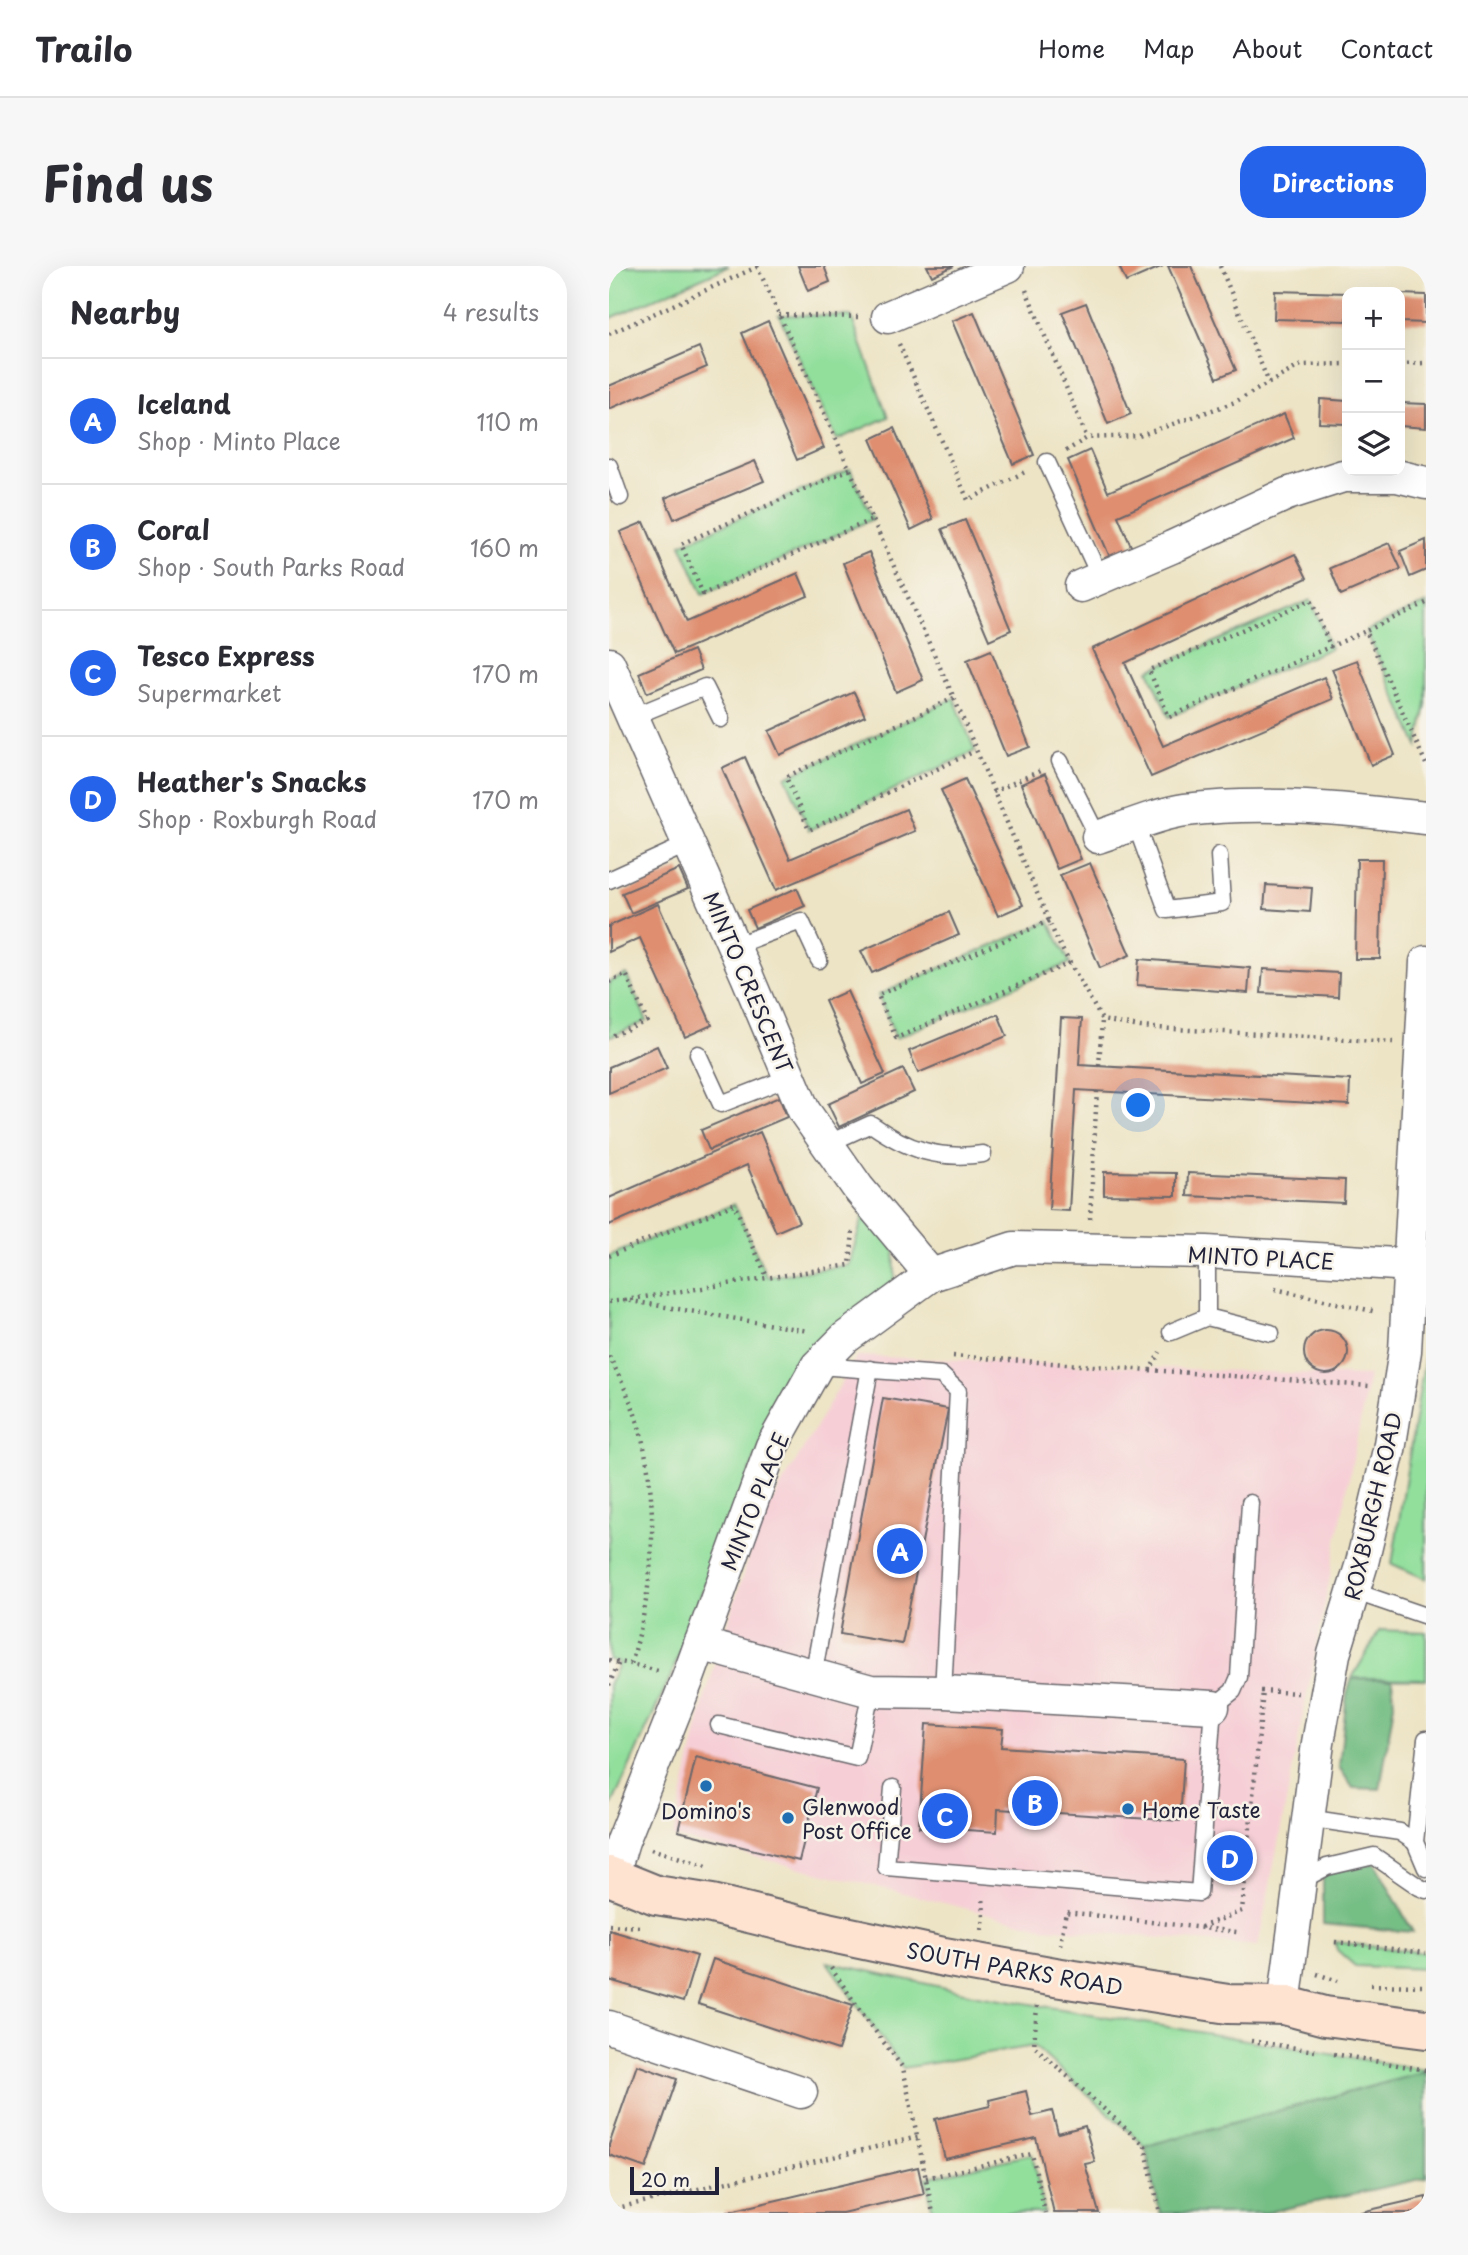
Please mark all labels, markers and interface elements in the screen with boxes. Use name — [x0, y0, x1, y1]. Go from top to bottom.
text: Trailo — [35, 23, 132, 73]
text: Home — [1038, 30, 1105, 66]
text: Map — [1143, 30, 1194, 66]
text: About — [1232, 30, 1302, 66]
text: Contact — [1340, 30, 1433, 66]
text: Find us — [42, 145, 213, 219]
button: Directions — [1240, 146, 1426, 218]
map controls — [1342, 287, 1405, 476]
button: + — [1342, 287, 1405, 350]
text: Nearby — [70, 289, 180, 334]
text: 4 results — [443, 294, 539, 329]
button: − — [1342, 350, 1405, 413]
text: Iceland — [137, 384, 231, 423]
text: A — [84, 404, 102, 439]
text: 110 m — [477, 404, 539, 439]
button: layers — [1342, 413, 1405, 476]
text: Shop · Minto Place — [137, 423, 341, 458]
text: Coral — [137, 510, 210, 549]
text: B — [85, 530, 101, 565]
text: 160 m — [470, 530, 539, 565]
text: Shop · South Parks Road — [137, 549, 405, 584]
text: Tesco Express — [137, 636, 315, 675]
text: C — [84, 656, 102, 691]
text: 170 m — [472, 656, 539, 691]
text: Supermarket — [137, 675, 281, 710]
text: Heather's Snacks — [137, 762, 366, 801]
text: D — [84, 782, 102, 817]
text: 170 m — [472, 782, 539, 817]
text: Shop · Roxburgh Road — [137, 801, 377, 836]
street label: MINTO CRESCENT — [696, 886, 802, 1078]
your location — [1121, 1088, 1155, 1122]
street label: MINTO PLACE — [1187, 1237, 1335, 1277]
street label: ROXBURGH ROAD — [1335, 1409, 1409, 1603]
street label: MINTO PLACE — [712, 1427, 796, 1575]
pin: A — [877, 1525, 923, 1577]
pin: B — [1012, 1777, 1058, 1829]
marker: Domino's — [698, 1778, 714, 1794]
place label: Glenwood Post Office — [802, 1790, 912, 1846]
pin: C — [922, 1790, 968, 1842]
place label: Home Taste — [1142, 1793, 1261, 1825]
place label: Domino's — [661, 1794, 751, 1826]
marker: Home Taste — [1120, 1801, 1136, 1817]
marker: Glenwood Post Office — [780, 1810, 796, 1826]
pin: D — [1207, 1832, 1253, 1884]
street label: SOUTH PARKS ROAD — [904, 1933, 1126, 2003]
scale bar — [630, 2164, 719, 2196]
text: 20 m — [641, 2165, 690, 2193]

